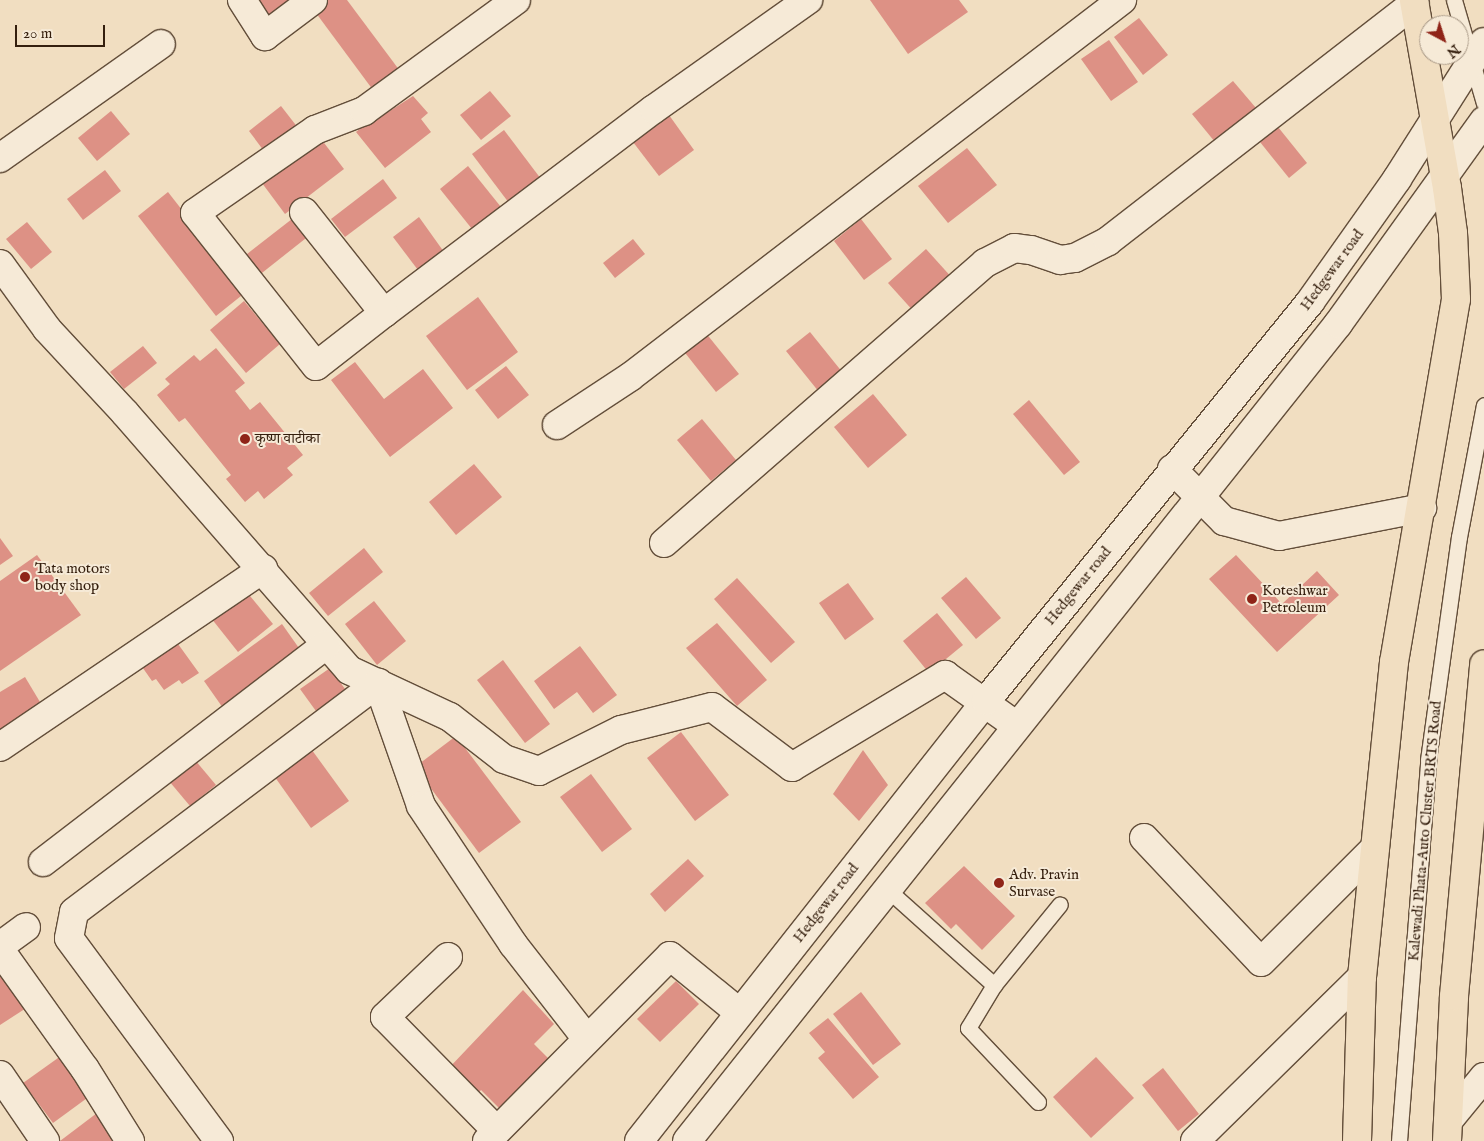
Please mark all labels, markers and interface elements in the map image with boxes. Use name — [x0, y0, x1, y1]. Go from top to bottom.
scale bar — [18, 15, 108, 47]
north arrow — [1419, 15, 1469, 65]
text: 20 m — [23, 24, 52, 43]
text: N — [1443, 40, 1463, 62]
street label: Hedgewar road — [1297, 226, 1367, 314]
place label: कृष्ण वाटीका — [255, 430, 320, 448]
marker: कृष्ण वाटीका — [239, 433, 251, 445]
street label: Hedgewar road — [1041, 543, 1115, 629]
place label: Tata motors body shop — [35, 559, 110, 594]
marker: Tata motors body shop — [19, 571, 31, 583]
place label: Koteshwar Petroleum — [1262, 581, 1328, 616]
marker: Koteshwar Petroleum — [1246, 593, 1258, 605]
street label: Kalewadi Phata-Auto Cluster BRTS Road — [1405, 700, 1445, 962]
street label: Hedgewar road — [789, 860, 863, 946]
place label: Adv. Pravin Survase — [1009, 865, 1079, 900]
marker: Adv. Pravin Survase — [993, 877, 1005, 889]

